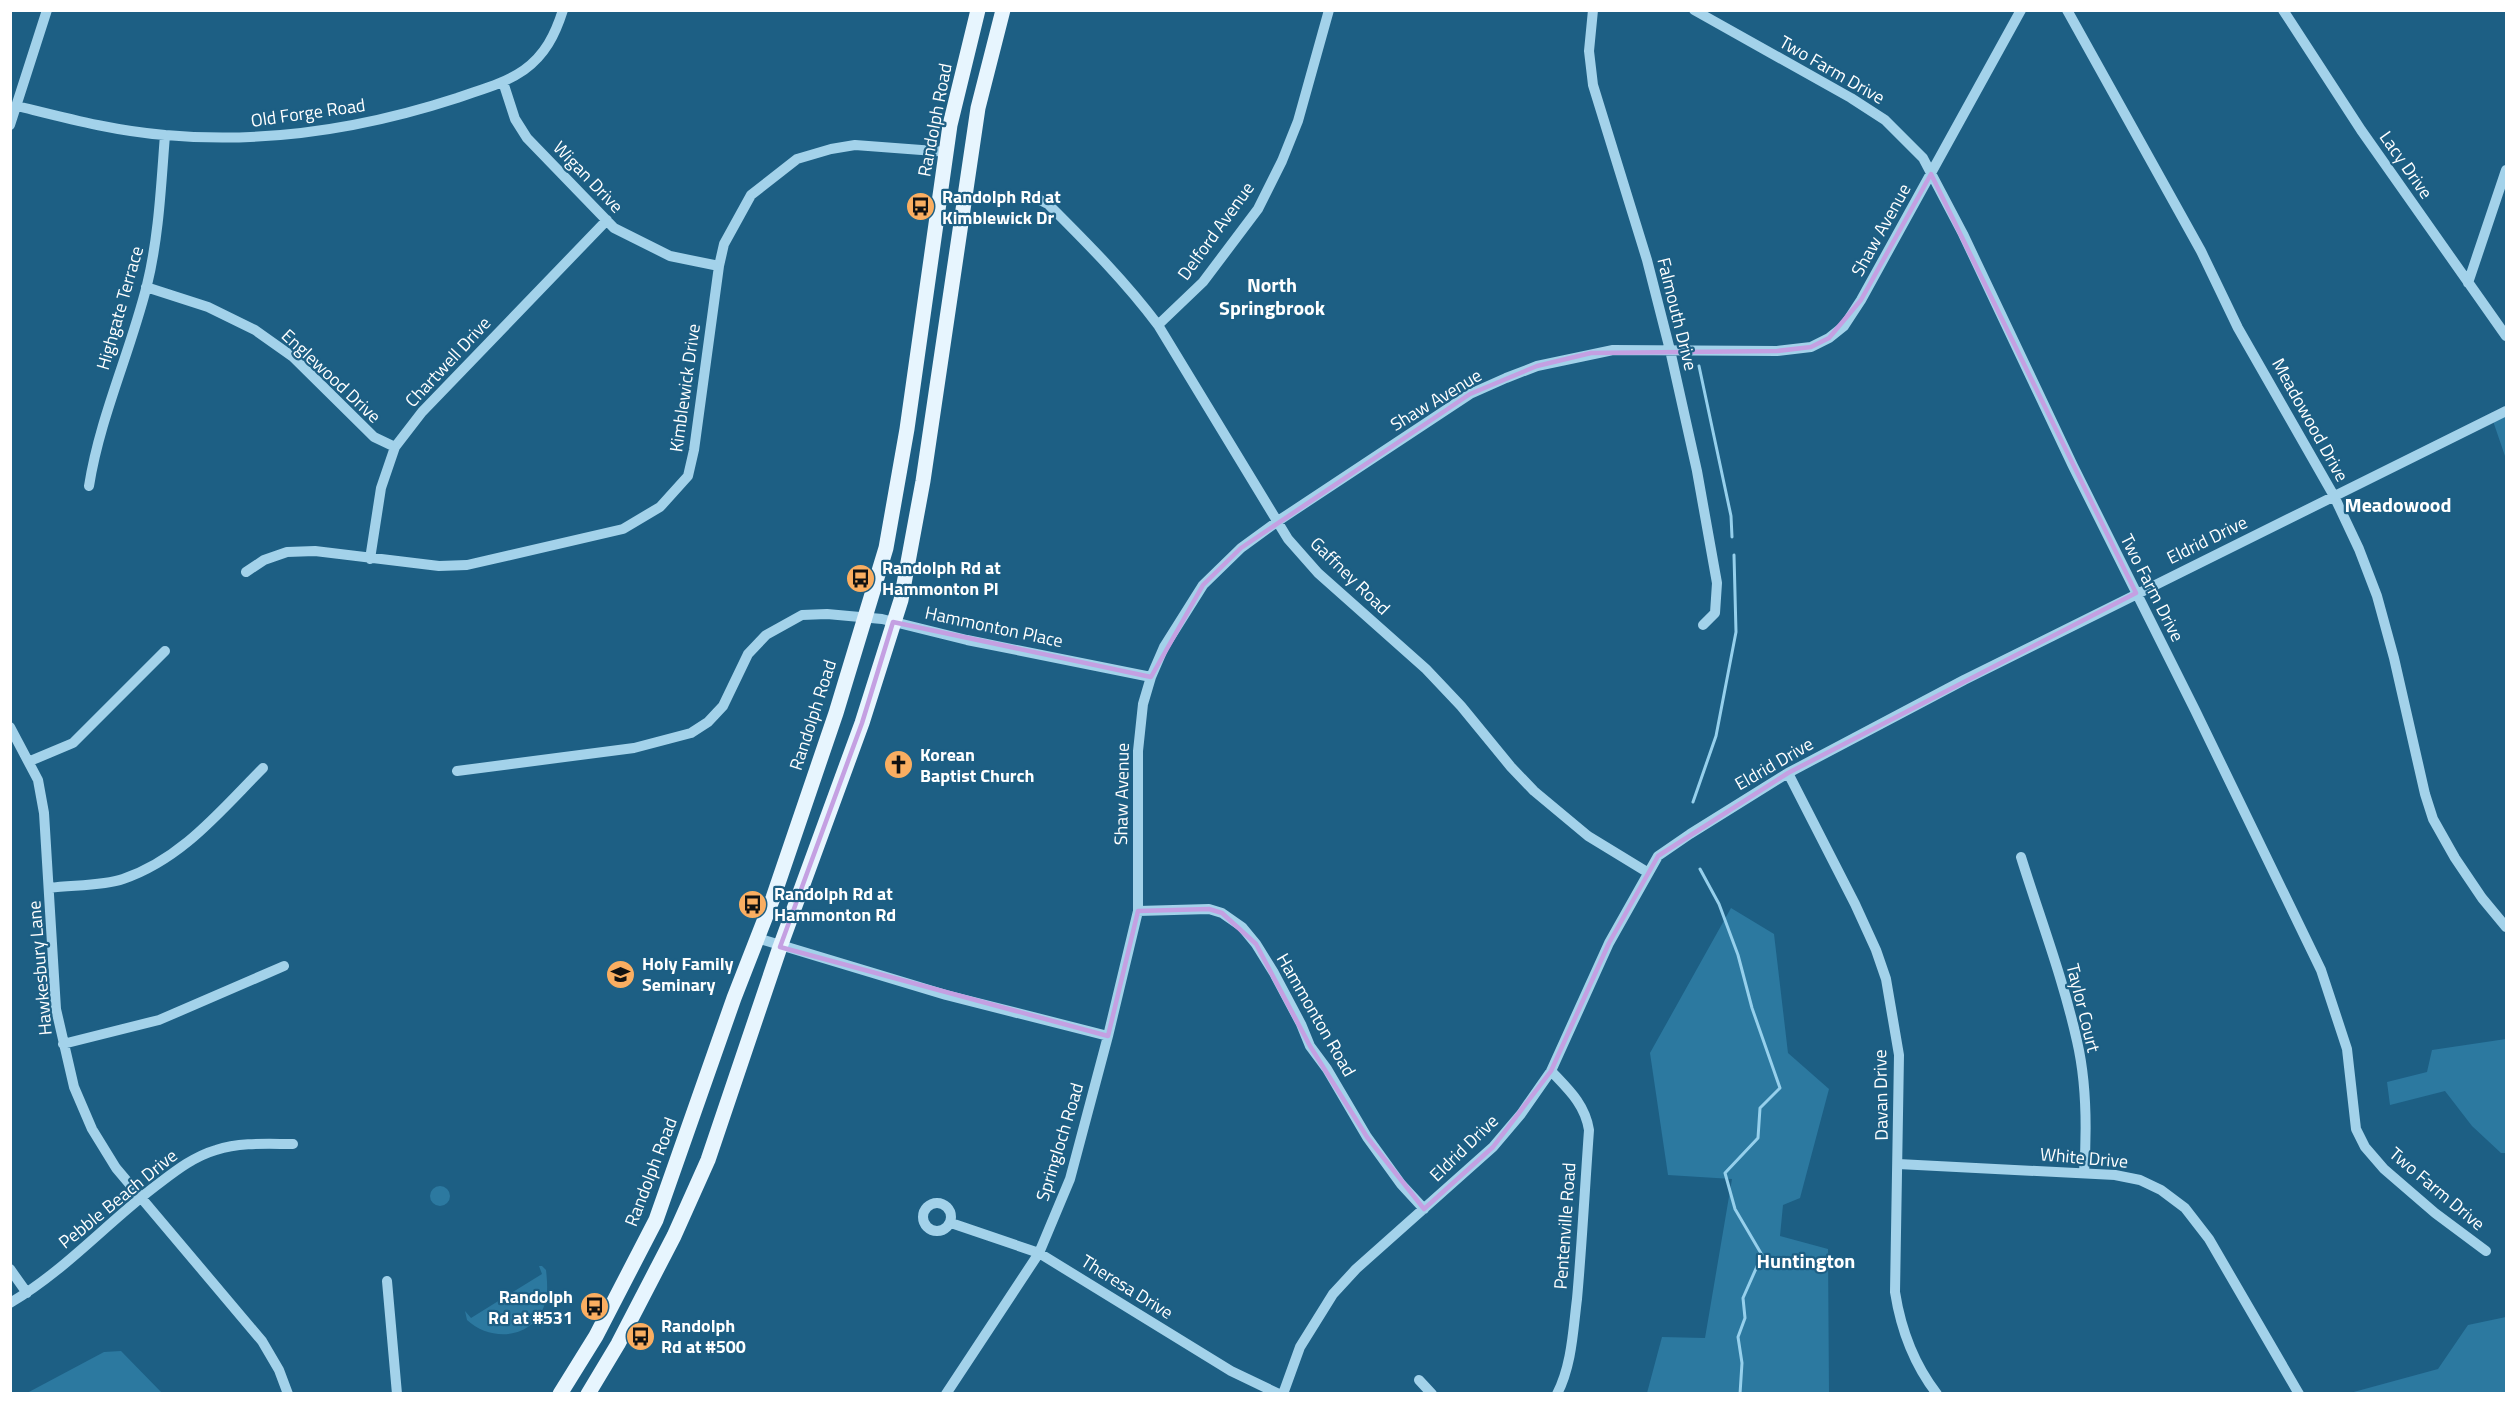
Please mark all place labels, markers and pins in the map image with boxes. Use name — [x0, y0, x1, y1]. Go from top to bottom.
place label: Randolph Rd at Kimblewick Dr — [942, 183, 1061, 231]
bus stop icon: Randolph Rd at Kimblewick Dr — [905, 191, 937, 223]
place label: Randolph Rd at Hammonton Pl — [882, 554, 1001, 602]
bus stop icon: Randolph Rd at Hammonton Pl — [845, 562, 877, 594]
place label: Korean Baptist Church — [920, 741, 1035, 789]
church icon: Korean Baptist Church — [883, 749, 915, 781]
place label: Randolph Rd at Hammonton Rd — [774, 880, 896, 928]
bus stop icon: Randolph Rd at Hammonton Rd — [737, 888, 769, 920]
place label: Holy Family Seminary — [642, 950, 734, 998]
school or university icon: Holy Family Seminary — [605, 958, 637, 990]
place label: Randolph Rd at #531 — [488, 1283, 573, 1331]
bus stop icon: Randolph Rd at #531 — [578, 1291, 610, 1323]
place label: Randolph Rd at #500 — [661, 1312, 746, 1360]
bus stop icon: Randolph Rd at #500 — [624, 1320, 656, 1352]

